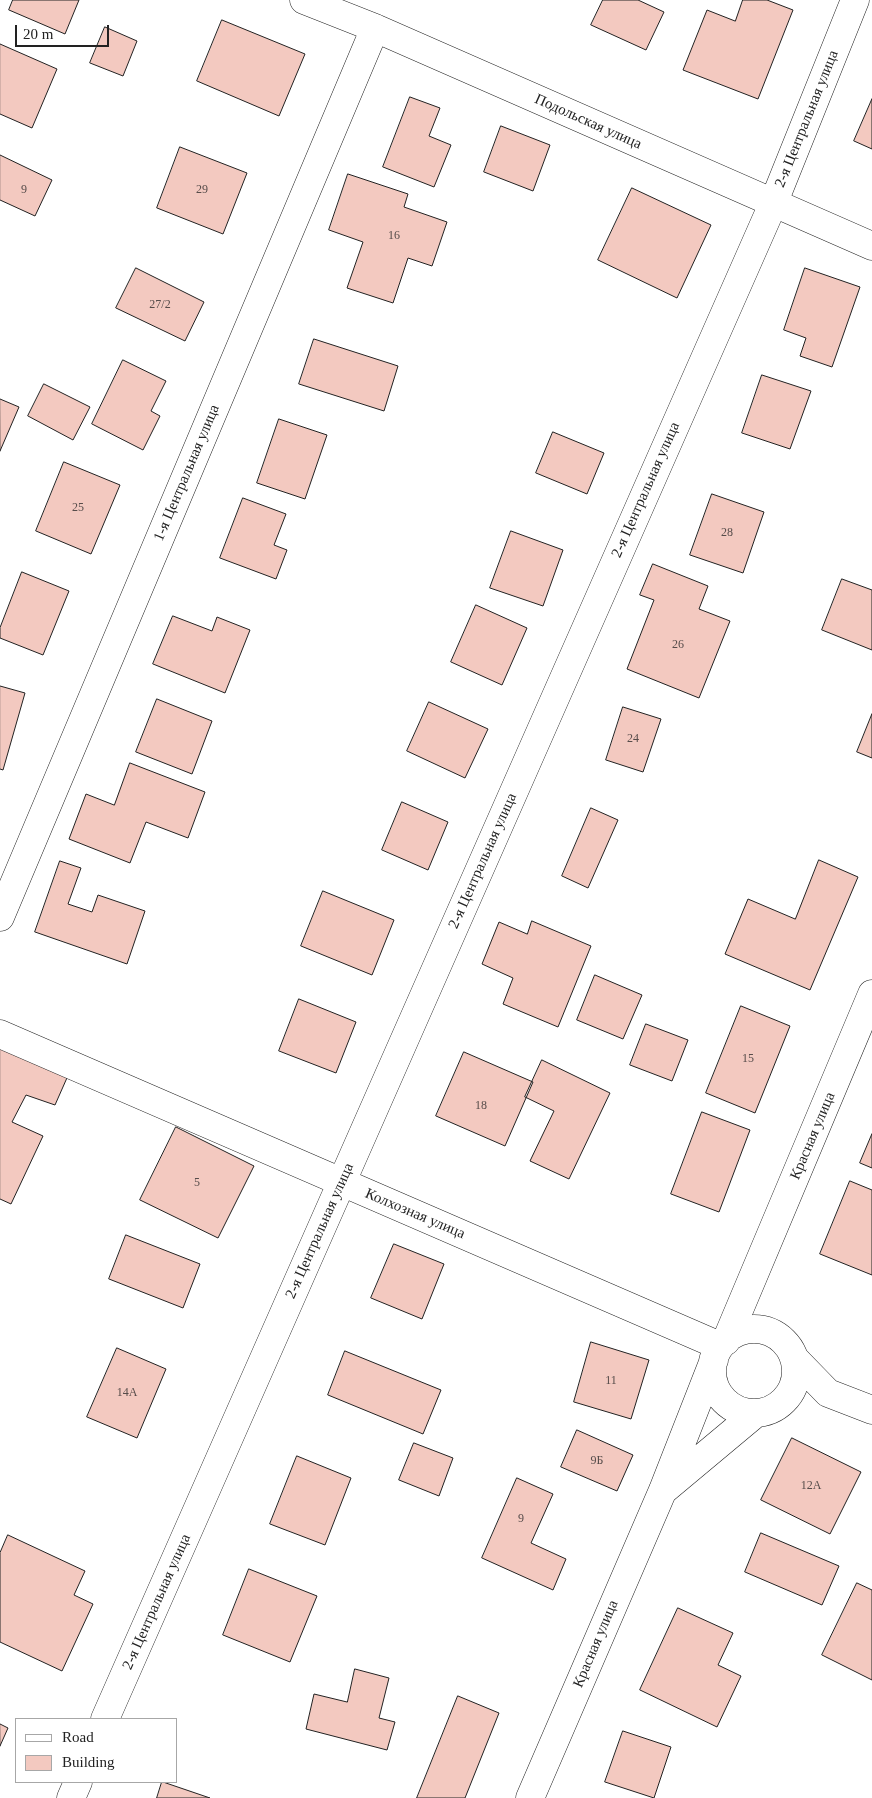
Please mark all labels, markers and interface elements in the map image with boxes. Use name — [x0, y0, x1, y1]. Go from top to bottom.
scale bar — [18, 15, 111, 47]
text: 20 m — [23, 26, 53, 42]
street label: 2-я Центральная улица — [771, 48, 843, 190]
street label: Подольская улица — [532, 90, 644, 154]
house number: 9 — [21, 183, 27, 197]
house number: 29 — [196, 183, 208, 197]
house number: 16 — [388, 229, 400, 243]
house number: 27/2 — [149, 298, 171, 312]
street label: 1-я Центральная улица — [150, 402, 224, 544]
street label: 2-я Центральная улица — [608, 419, 684, 561]
house number: 25 — [72, 501, 84, 515]
house number: 28 — [721, 526, 733, 540]
house number: 26 — [672, 638, 684, 652]
house number: 24 — [627, 732, 639, 746]
street label: 2-я Центральная улица — [445, 790, 521, 932]
house number: 15 — [742, 1052, 754, 1066]
street label: Красная улица — [787, 1090, 839, 1182]
house number: 18 — [475, 1099, 487, 1113]
street label: 2-я Центральная улица — [282, 1160, 358, 1302]
house number: 5 — [194, 1176, 200, 1190]
street label: Колхозная улица — [362, 1185, 468, 1243]
house number: 11 — [605, 1374, 617, 1388]
house number: 14А — [117, 1386, 137, 1400]
house number: 9Б — [591, 1454, 603, 1468]
house number: 12А — [801, 1479, 821, 1493]
house number: 9 — [518, 1512, 524, 1526]
street label: 2-я Центральная улица — [119, 1531, 195, 1673]
street label: Красная улица — [570, 1598, 622, 1690]
legend — [15, 1718, 178, 1783]
text: Road — [62, 1729, 94, 1745]
text: Building — [62, 1754, 115, 1770]

